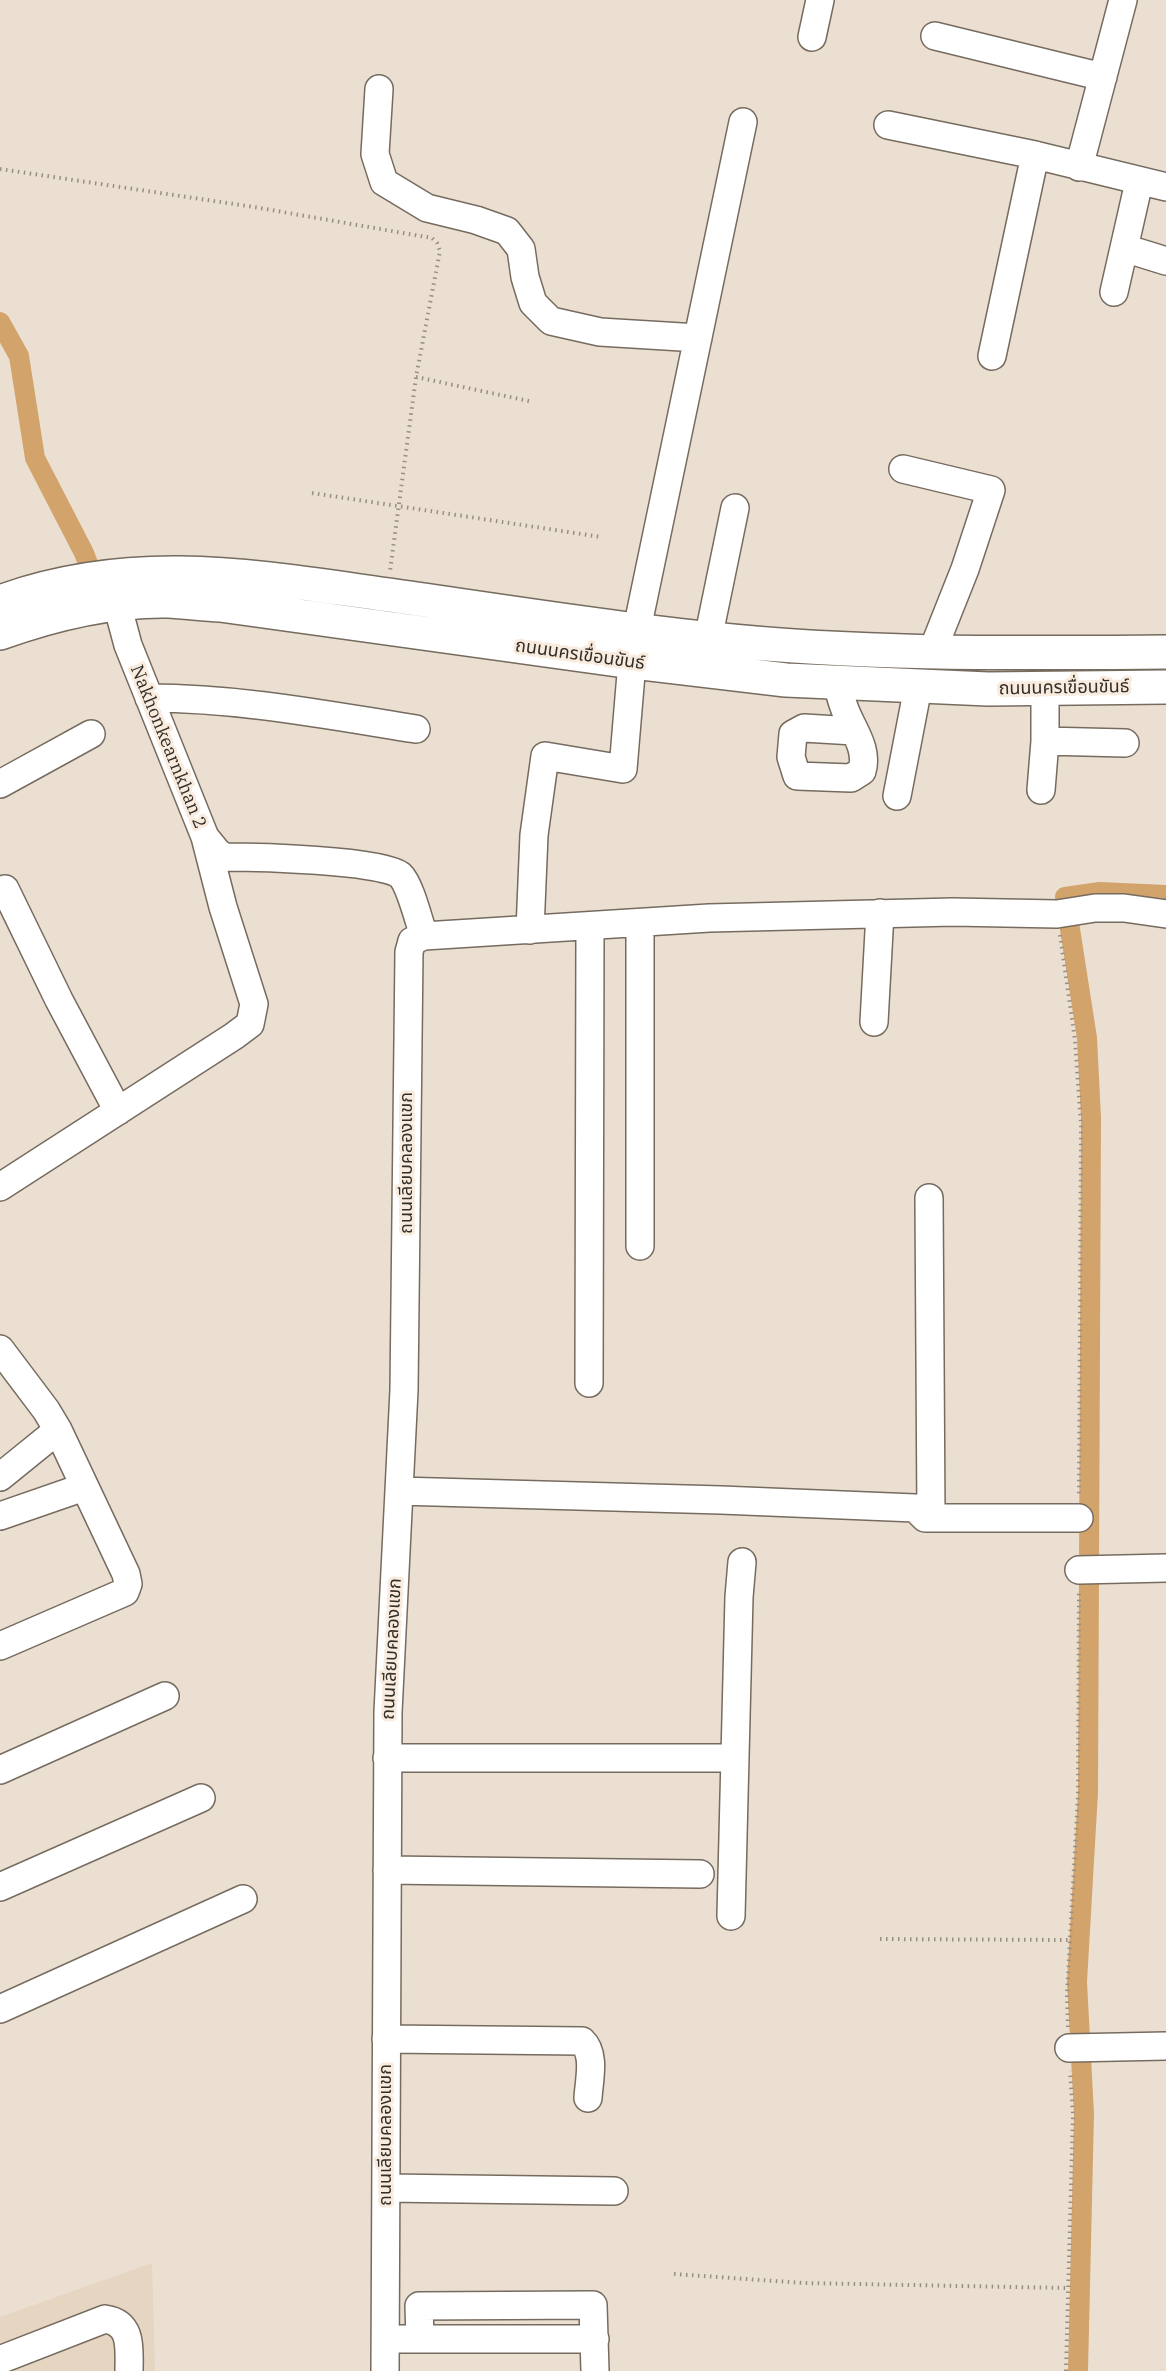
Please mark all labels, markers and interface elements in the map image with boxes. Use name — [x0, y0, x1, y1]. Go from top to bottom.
street label: ถนนนครเขื่อนขันธ์ — [514, 635, 646, 675]
street label: Nakhonkearnkhan 2 — [125, 662, 211, 832]
street label: ถนนนครเขื่อนขันธ์ — [998, 676, 1130, 700]
street label: ถนนเลียบคลองแขก — [396, 1092, 418, 1234]
street label: ถนนเลียบคลองแขก — [378, 1578, 406, 1720]
street label: ถนนเลียบคลองแขก — [375, 2064, 397, 2206]

